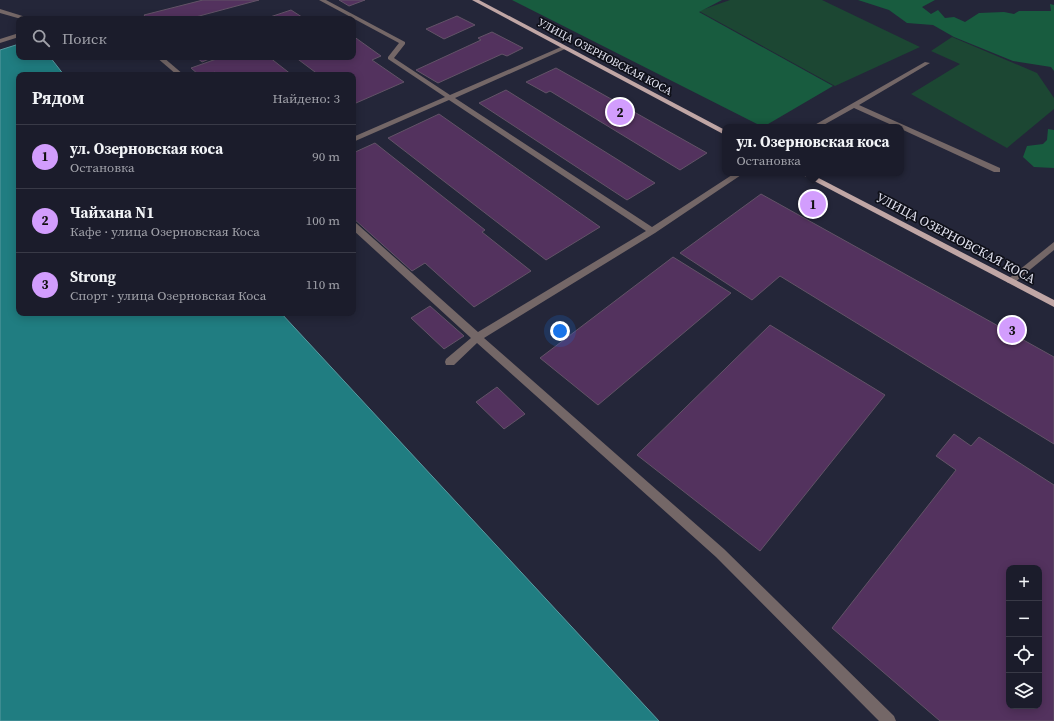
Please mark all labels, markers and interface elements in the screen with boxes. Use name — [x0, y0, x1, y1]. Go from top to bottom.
street label: УЛИЦА ОЗЕРНОВСКАЯ КОСА — [535, 15, 676, 99]
search box — [16, 16, 356, 60]
icon: search — [30, 27, 52, 49]
text: Поиск — [62, 28, 107, 49]
text: Рядом — [32, 86, 84, 110]
text: Найдено: 3 — [273, 90, 340, 107]
pin: 2 — [607, 97, 633, 127]
popup — [722, 124, 904, 176]
text: ул. Озерновская коса — [736, 131, 890, 152]
text: ул. Озерновская коса — [70, 138, 223, 159]
text: 1 — [41, 148, 49, 165]
text: 90 m — [312, 148, 340, 165]
text: Остановка — [736, 152, 801, 169]
text: Остановка — [70, 159, 135, 176]
pin: 1 — [800, 189, 826, 219]
street label: УЛИЦА ОЗЕРНОВСКАЯ КОСА — [873, 189, 1039, 287]
text: Чайхана N1 — [70, 202, 154, 223]
text: 2 — [41, 212, 49, 229]
text: 100 m — [306, 212, 340, 229]
text: Кафе · улица Озерновская Коса — [70, 223, 260, 240]
text: Strong — [70, 266, 116, 287]
text: 3 — [41, 276, 49, 293]
text: 110 m — [306, 276, 340, 293]
text: Спорт · улица Озерновская Коса — [70, 287, 266, 304]
pin: 3 — [999, 315, 1025, 345]
your location — [550, 321, 570, 341]
map controls — [1006, 565, 1042, 709]
button: + — [1006, 565, 1042, 601]
button: − — [1006, 601, 1042, 637]
button: locate — [1006, 637, 1042, 673]
button: layers — [1006, 673, 1042, 709]

